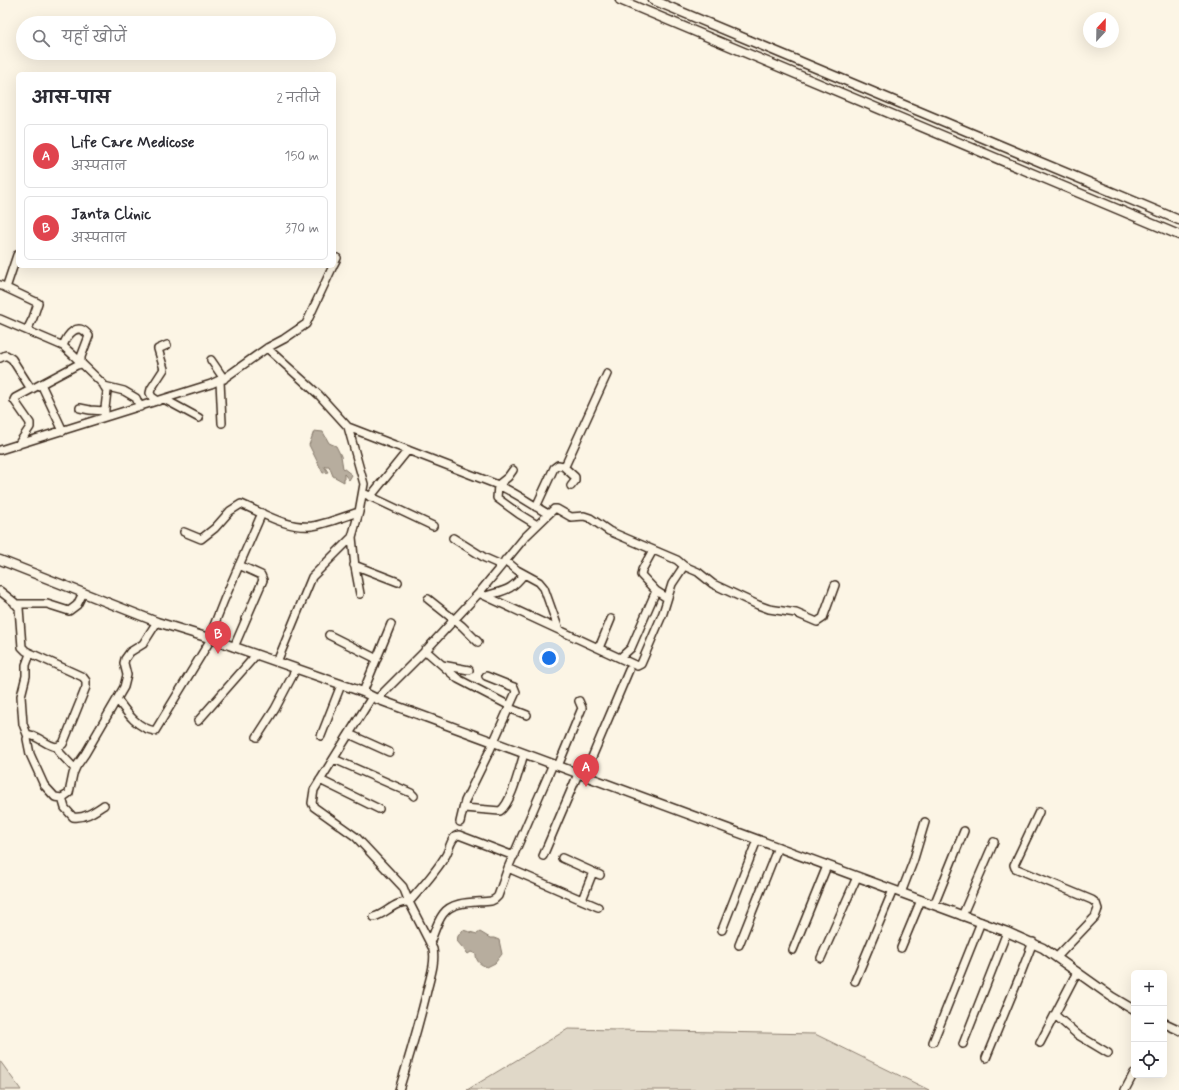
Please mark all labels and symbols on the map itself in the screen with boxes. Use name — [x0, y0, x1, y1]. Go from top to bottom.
north arrow — [1083, 12, 1119, 48]
pin: B — [205, 621, 231, 654]
your location — [539, 648, 559, 668]
pin: A — [573, 754, 599, 787]

